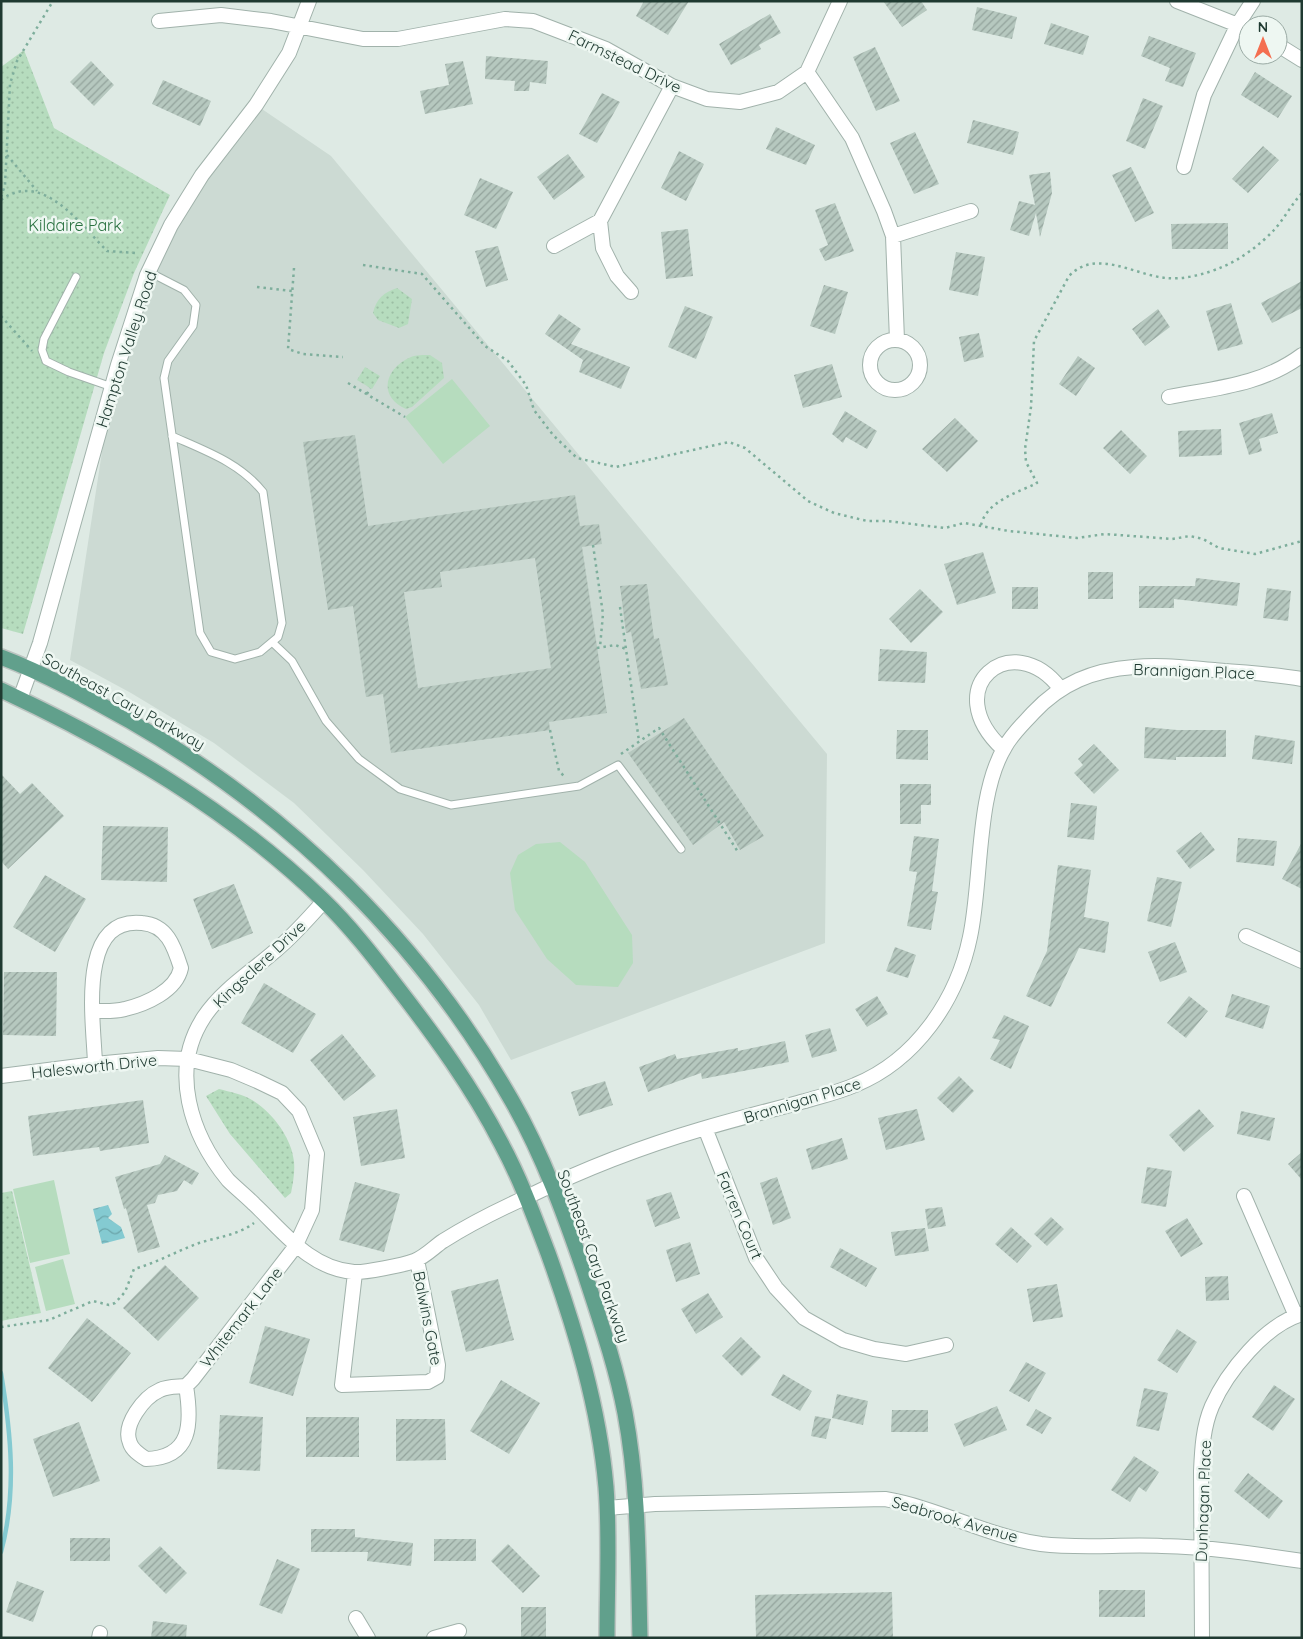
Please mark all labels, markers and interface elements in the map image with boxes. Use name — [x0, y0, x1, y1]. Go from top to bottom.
north arrow — [1238, 15, 1288, 65]
text: N — [1258, 18, 1268, 36]
street label: Farmstead Drive — [565, 25, 685, 97]
park label: Kildaire Park — [28, 215, 122, 235]
street label: Hampton Valley Road — [91, 268, 161, 430]
street label: Southeast Cary Parkway — [39, 648, 209, 754]
street label: Brannigan Place — [1133, 659, 1255, 683]
street label: Kingsclere Drive — [209, 916, 309, 1012]
street label: Halesworth Drive — [30, 1049, 158, 1083]
street label: Brannigan Place — [741, 1073, 863, 1127]
street label: Southeast Cary Parkway — [553, 1167, 635, 1345]
street label: Farren Court — [712, 1168, 768, 1262]
street label: Whitemark Lane — [195, 1263, 287, 1371]
street label: Balwins Gate — [409, 1269, 447, 1367]
street label: Dunhagan Place — [1191, 1440, 1215, 1562]
street label: Seabrook Avenue — [890, 1491, 1020, 1547]

